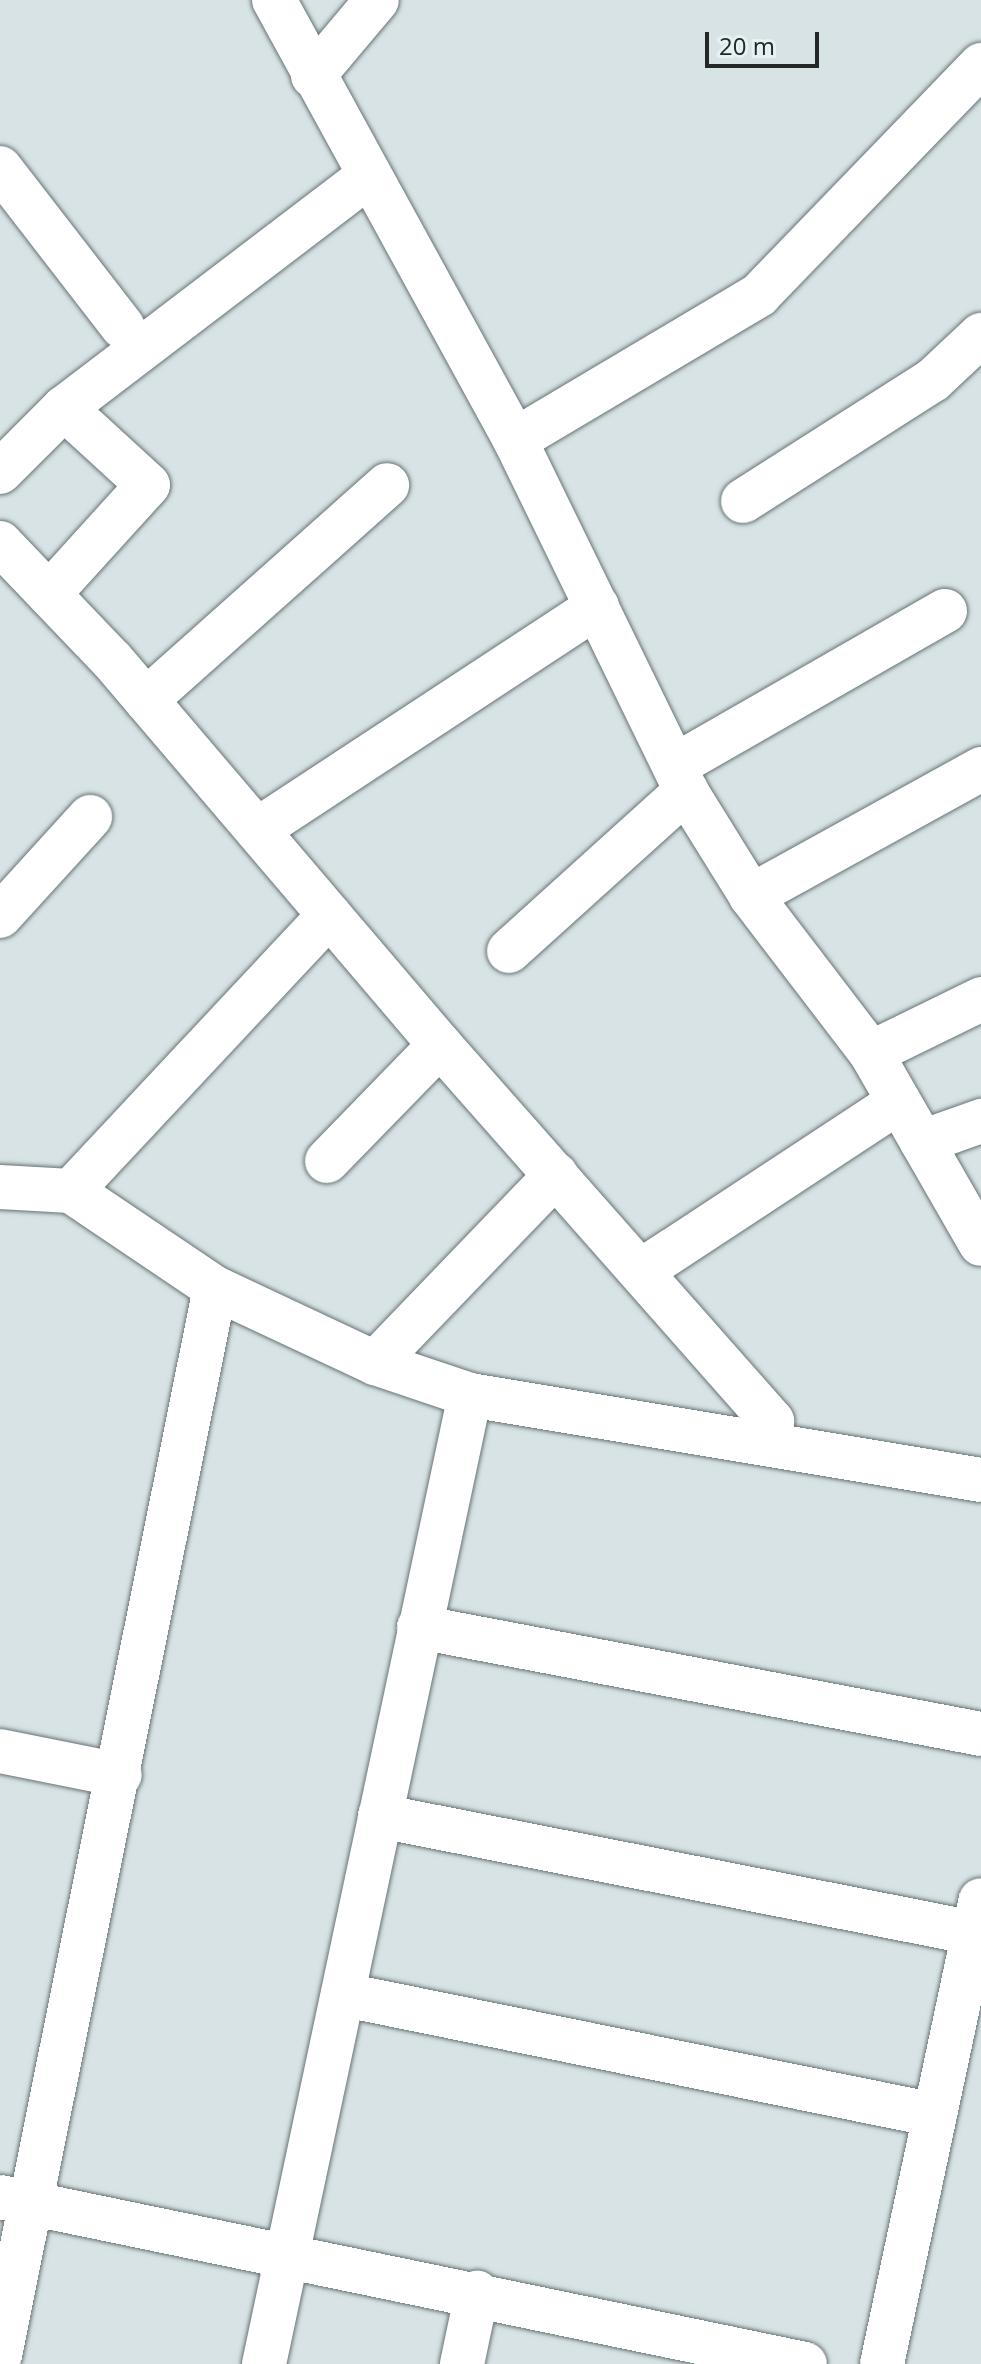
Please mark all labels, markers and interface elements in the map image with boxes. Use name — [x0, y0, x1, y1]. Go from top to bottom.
scale bar — [709, 16, 823, 66]
text: 20 m — [719, 29, 775, 62]

